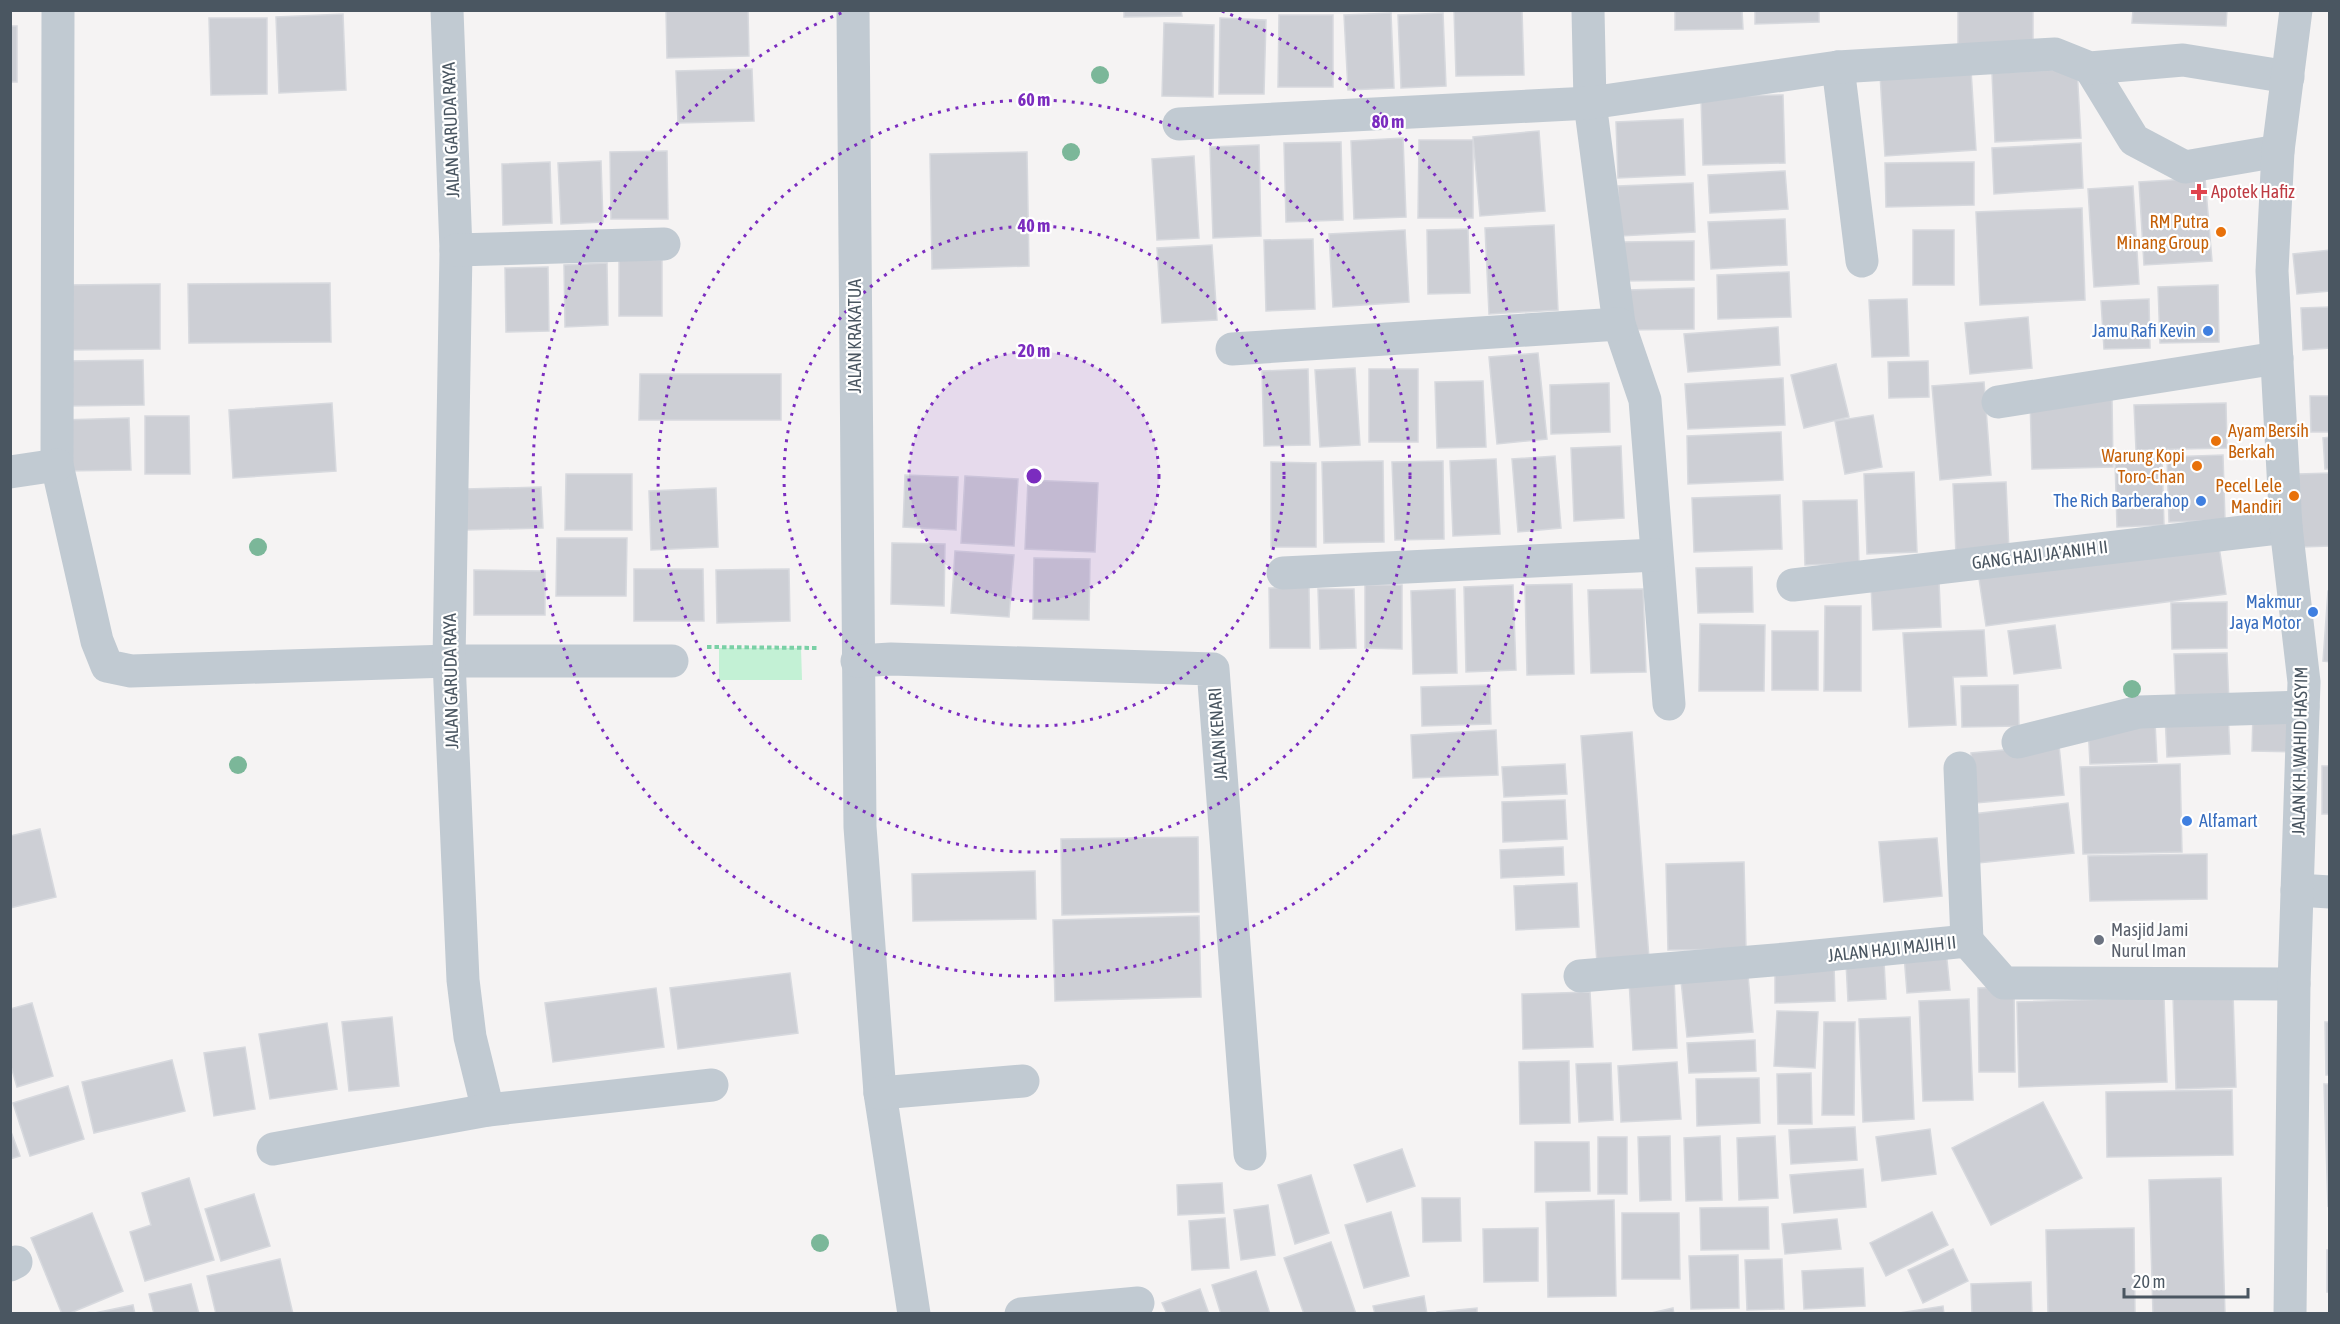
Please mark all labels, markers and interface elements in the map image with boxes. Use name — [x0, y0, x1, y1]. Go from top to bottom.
street label: JALAN GARUDA RAYA — [438, 62, 463, 198]
text: 60 m — [1018, 89, 1050, 110]
text: 80 m — [1372, 111, 1404, 132]
place label: Apotek Hafiz — [2211, 181, 2295, 202]
marker: Apotek Hafiz — [2192, 185, 2206, 199]
place label: RM Putra Minang Group — [2116, 211, 2209, 253]
text: 40 m — [1017, 215, 1050, 236]
marker: RM Putra Minang Group — [2214, 225, 2228, 239]
street label: JALAN KRAKATUA — [844, 279, 865, 393]
place label: Jamu Rafi Kevin — [2092, 320, 2196, 341]
marker: Jamu Rafi Kevin — [2201, 324, 2215, 338]
text: 20 m — [1018, 340, 1050, 361]
place label: Ayam Bersih Berkah — [2228, 420, 2309, 462]
marker: Ayam Bersih Berkah — [2209, 434, 2223, 448]
place label: Warung Kopi Toro-Chan — [2102, 445, 2185, 487]
marker: Warung Kopi Toro-Chan — [2190, 459, 2204, 473]
centre of rings — [1024, 466, 1044, 486]
place label: Pecel Lele Mandiri — [2215, 475, 2282, 517]
marker: Pecel Lele Mandiri — [2287, 489, 2301, 503]
place label: The Rich Barberahop — [2053, 490, 2189, 511]
marker: The Rich Barberahop — [2194, 494, 2208, 508]
street label: GANG HAJI JA'ANIH II — [1971, 536, 2109, 573]
place label: Makmur Jaya Motor — [2230, 591, 2302, 633]
marker: Makmur Jaya Motor — [2306, 605, 2320, 619]
street label: JALAN GARUDA RAYA — [439, 613, 462, 749]
street label: JALAN KH. WAHID HASYIM — [2288, 666, 2311, 836]
street label: JALAN KENARI — [1204, 687, 1231, 781]
place label: Alfamart — [2199, 810, 2258, 831]
marker: Alfamart — [2180, 814, 2194, 828]
place label: Masjid Jami Nurul Iman — [2111, 919, 2188, 961]
street label: JALAN HAJI MAJIH II — [1827, 931, 1957, 966]
marker: Masjid Jami Nurul Iman — [2092, 933, 2106, 947]
scale bar — [2124, 1261, 2248, 1299]
text: 20 m — [2133, 1271, 2165, 1292]

